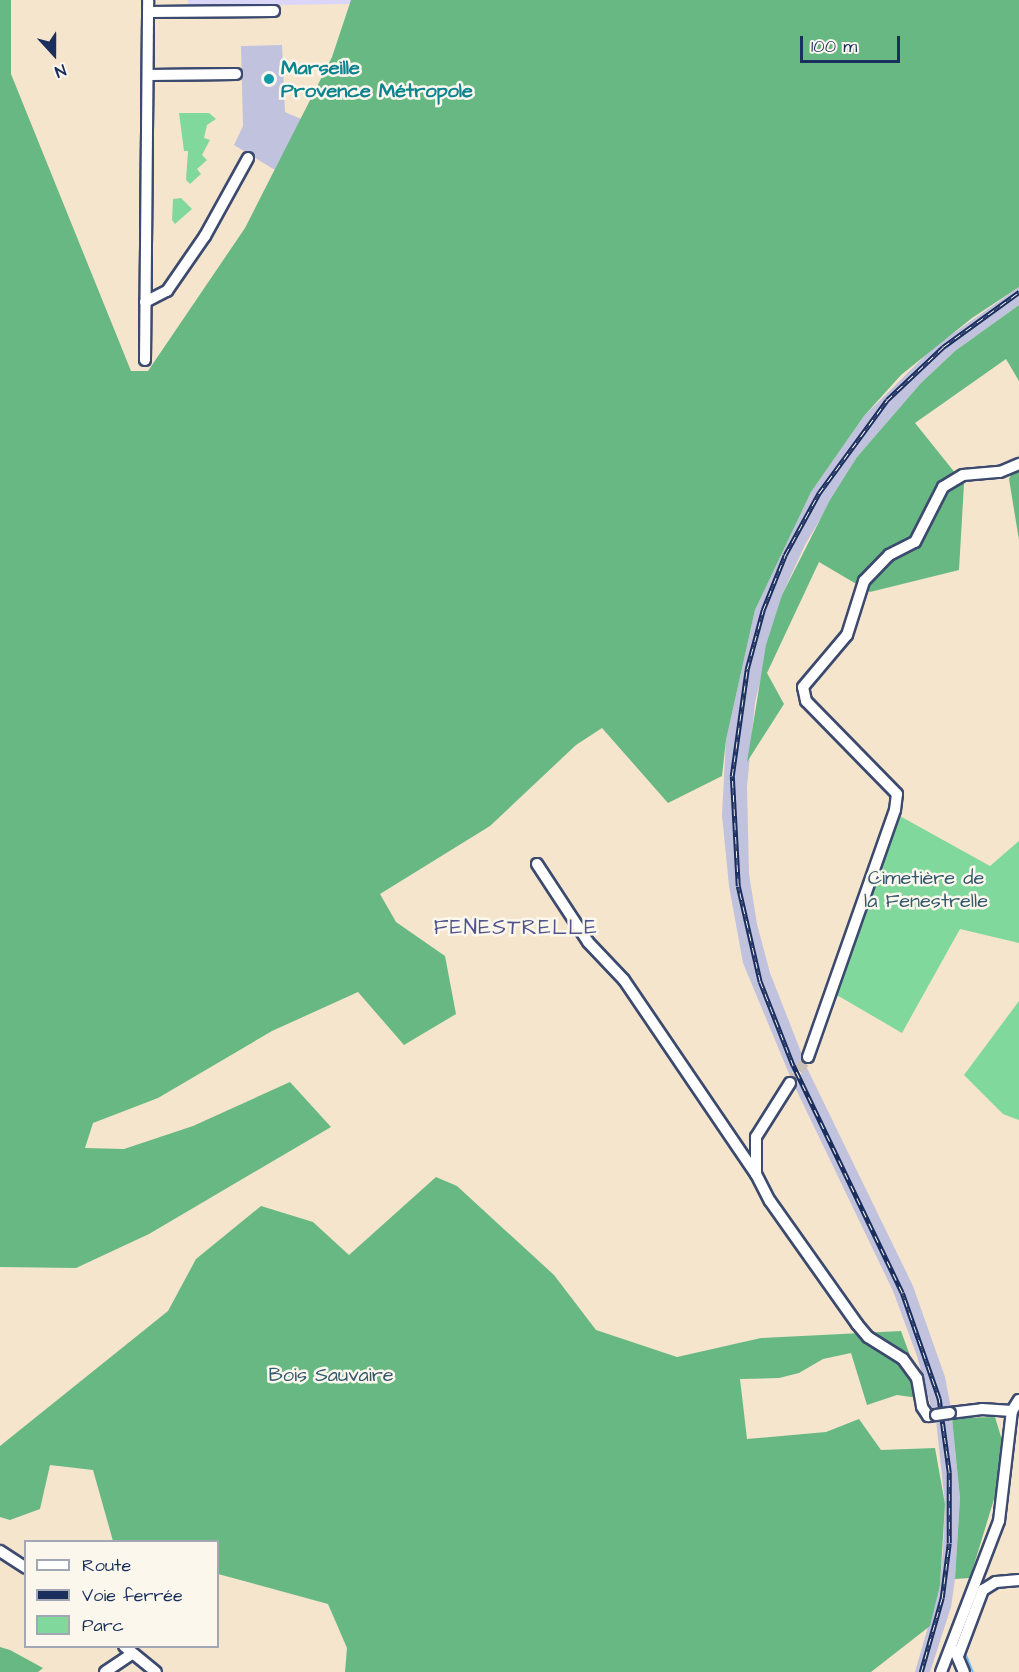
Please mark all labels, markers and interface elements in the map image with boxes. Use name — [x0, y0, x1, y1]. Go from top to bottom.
north arrow — [24, 24, 84, 84]
scale bar — [803, 24, 904, 62]
text: 100 m — [811, 34, 857, 59]
place label: Marseille Provence Métropole — [281, 56, 473, 103]
text: N — [52, 59, 69, 83]
marker: Marseille Provence Métropole — [262, 72, 276, 86]
park label: Cimetière de la Fenestrelle — [864, 867, 988, 914]
district label: FENESTRELLE — [434, 915, 598, 941]
park label: Bois Sauvaire — [268, 1363, 394, 1387]
legend — [24, 1540, 219, 1648]
text: Route — [82, 1553, 131, 1578]
text: Voie ferrée — [82, 1583, 183, 1608]
text: Parc — [82, 1613, 124, 1638]

